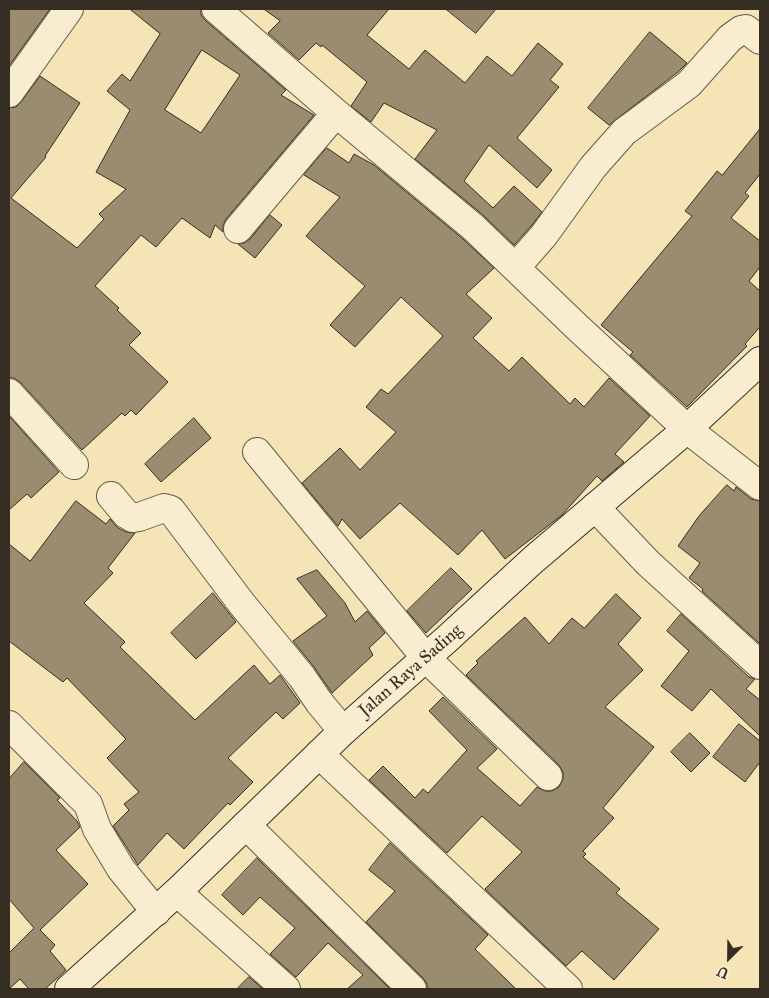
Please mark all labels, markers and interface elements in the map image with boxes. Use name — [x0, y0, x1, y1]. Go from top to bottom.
street label: Jalan Raya Sading — [355, 620, 467, 722]
north arrow — [704, 933, 754, 983]
text: U — [715, 962, 731, 982]

